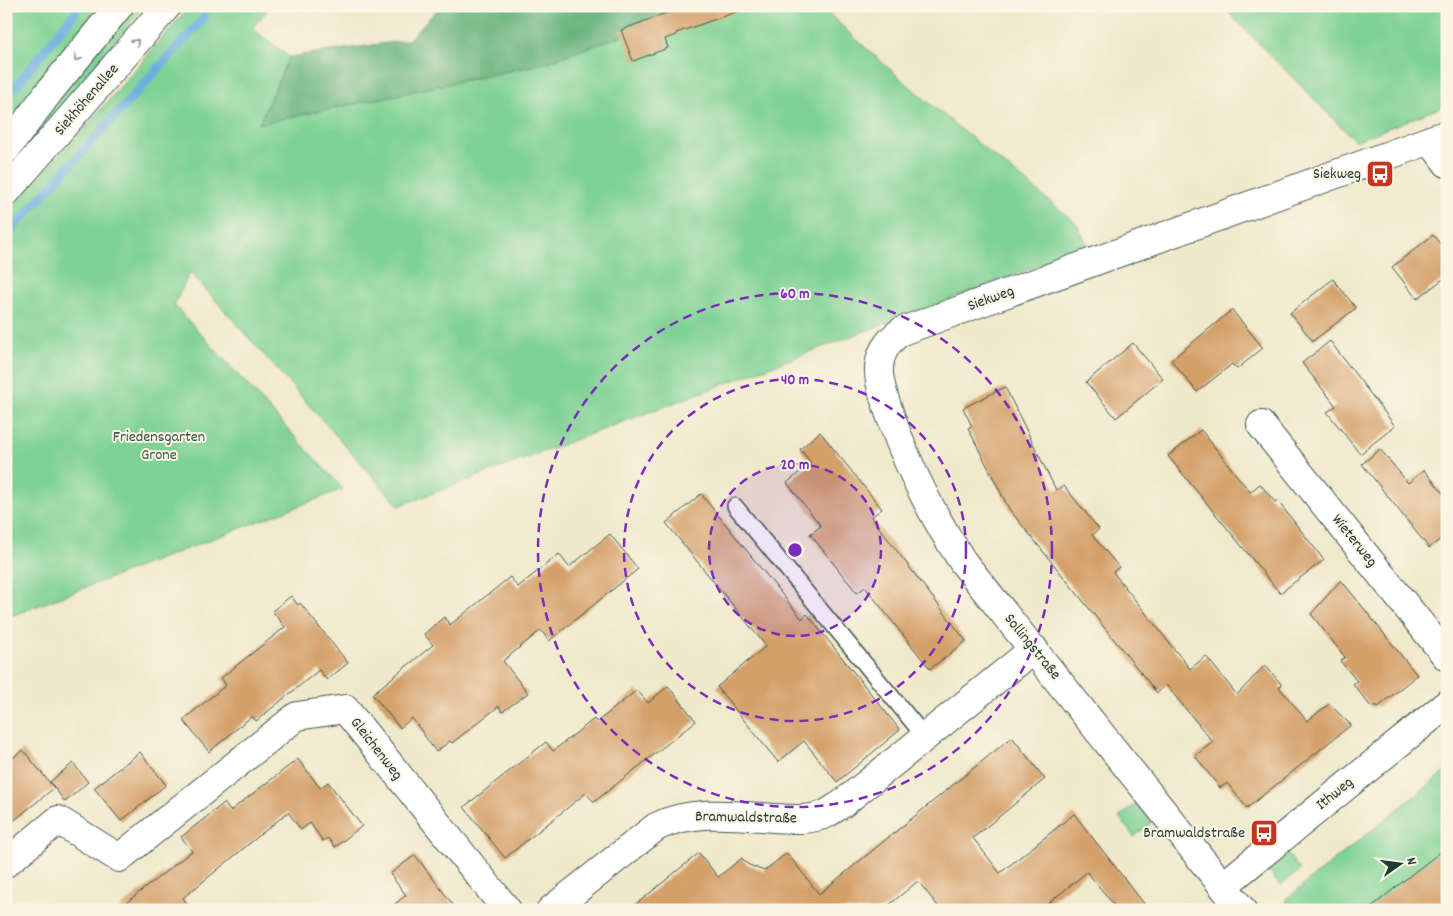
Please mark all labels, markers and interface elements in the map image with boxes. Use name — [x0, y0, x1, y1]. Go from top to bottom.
one-way arrow — [131, 39, 139, 48]
one-way arrow — [74, 52, 83, 61]
street label: Siekhöhenallee — [49, 59, 125, 141]
bus stop icon: Siekweg — [1365, 159, 1395, 189]
place label: Siekweg — [1313, 163, 1361, 186]
street label: Siekweg — [965, 280, 1017, 318]
text: 60 m — [780, 284, 810, 306]
text: 40 m — [781, 370, 809, 392]
park label: Friedensgarten Grone — [113, 426, 205, 467]
text: 20 m — [781, 455, 809, 477]
street label: Wieterweg — [1325, 510, 1383, 572]
centre of rings — [786, 541, 804, 559]
street label: Sollingstraße — [998, 609, 1066, 685]
street label: Gleichenweg — [344, 713, 408, 785]
street label: Ithweg — [1311, 772, 1359, 816]
street label: Bramwaldstraße — [695, 806, 797, 830]
bus stop icon: Bramwaldstraße — [1249, 818, 1279, 848]
place label: Bramwaldstraße — [1143, 822, 1245, 845]
north arrow — [1376, 838, 1426, 888]
text: N — [1400, 856, 1421, 867]

